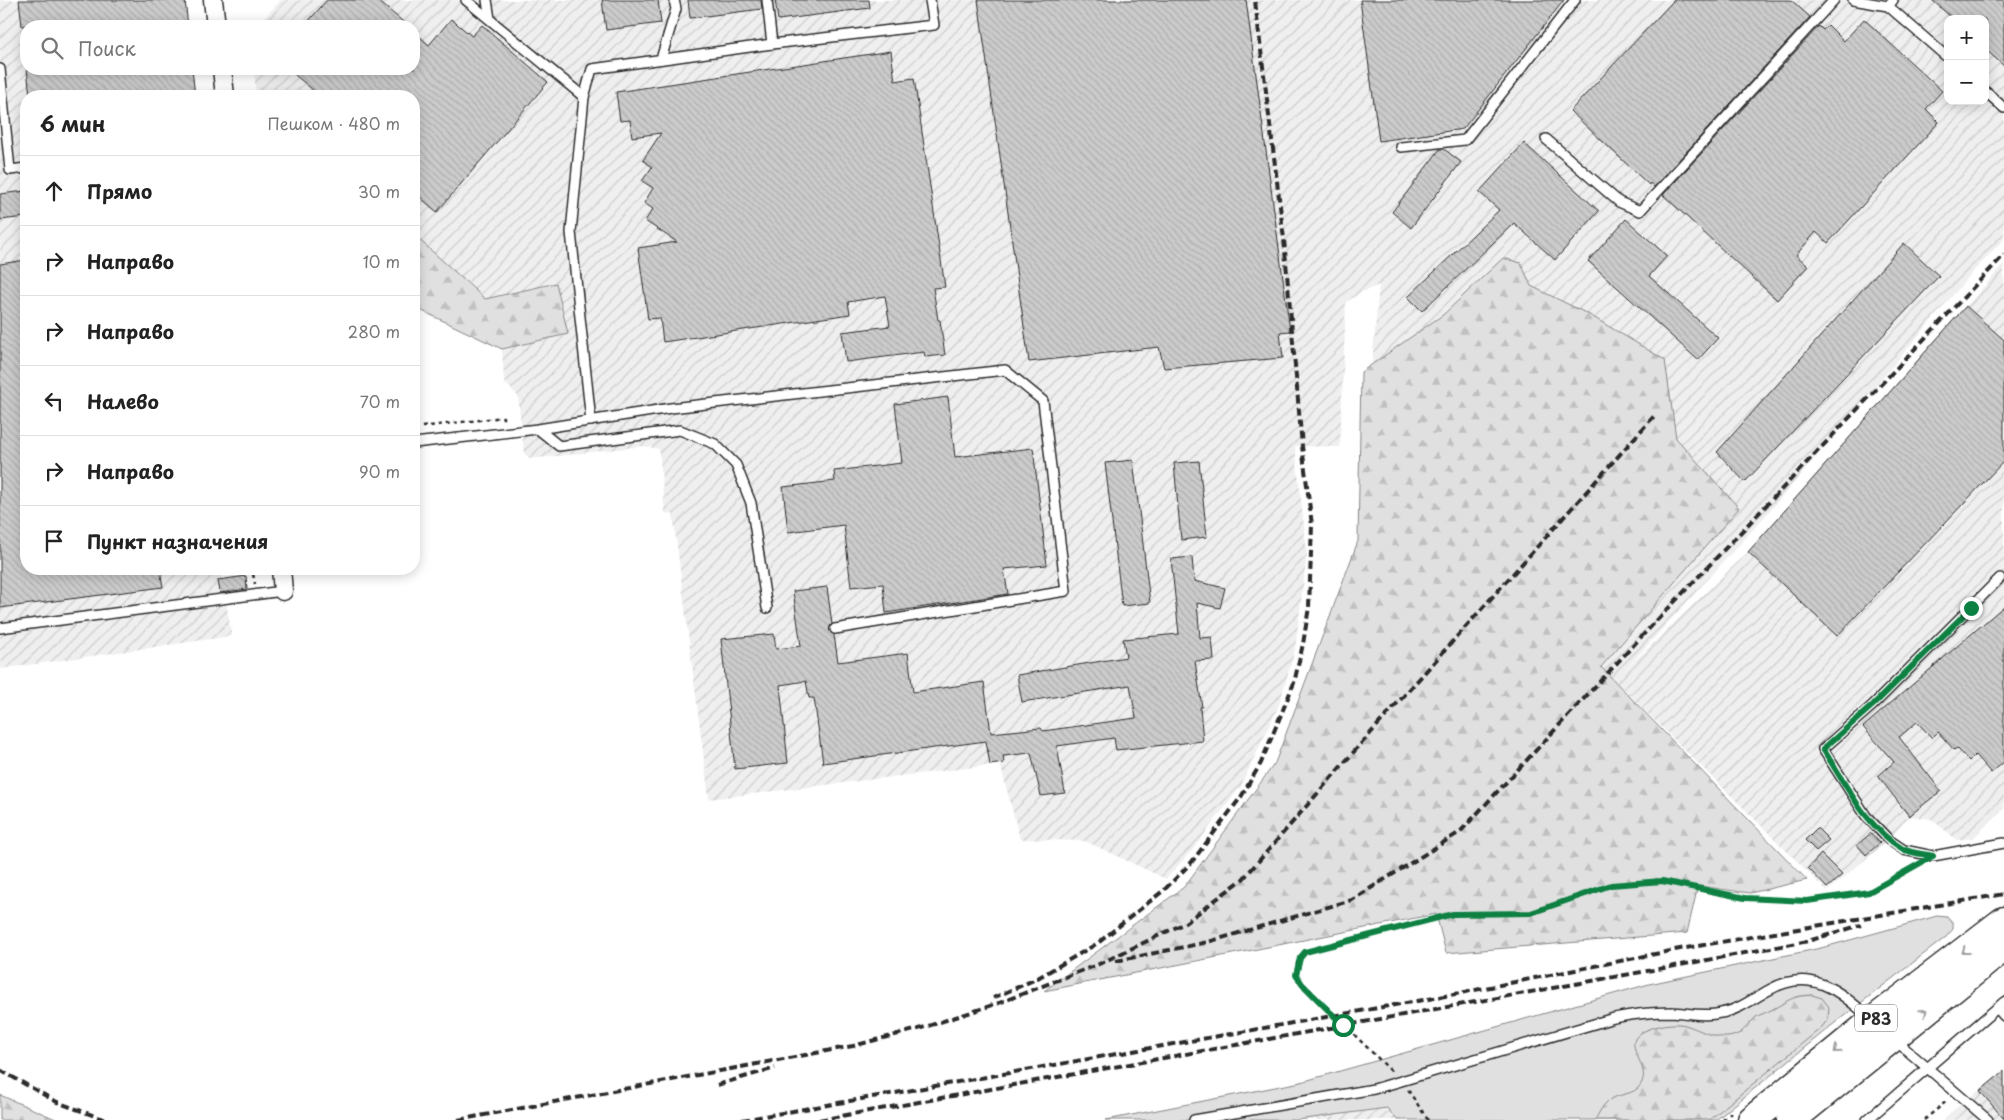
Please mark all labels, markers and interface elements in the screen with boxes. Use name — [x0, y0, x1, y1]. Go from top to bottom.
map controls — [1944, 15, 1989, 105]
button: + — [1944, 15, 1989, 60]
search box — [20, 20, 420, 75]
icon: search — [38, 34, 66, 62]
text: Поиск — [78, 34, 136, 62]
button: − — [1944, 60, 1989, 105]
text: 6 мин — [40, 107, 106, 139]
text: Пешком · 480 m — [268, 111, 400, 135]
icon: ahead — [40, 177, 68, 205]
text: Прямо — [87, 177, 152, 205]
text: 30 m — [358, 179, 400, 203]
icon: right — [40, 247, 68, 275]
text: Направо — [87, 247, 174, 275]
text: 10 m — [363, 249, 400, 273]
icon: right — [40, 317, 68, 345]
text: Направо — [87, 317, 174, 345]
text: 280 m — [348, 319, 400, 343]
icon: left — [40, 387, 68, 415]
text: Налево — [87, 387, 159, 415]
text: 70 m — [360, 389, 400, 413]
icon: right — [40, 457, 68, 485]
text: Направо — [87, 457, 174, 485]
text: 90 m — [359, 459, 400, 483]
icon: arrive — [40, 527, 68, 555]
text: Пункт назначения — [87, 527, 268, 555]
route end — [1960, 597, 1983, 620]
one-way arrow — [1962, 945, 1971, 953]
road number: Р83 — [1855, 1004, 1897, 1032]
one-way arrow — [1918, 1010, 1927, 1018]
route start — [1332, 1014, 1355, 1037]
one-way arrow — [1834, 1045, 1843, 1053]

